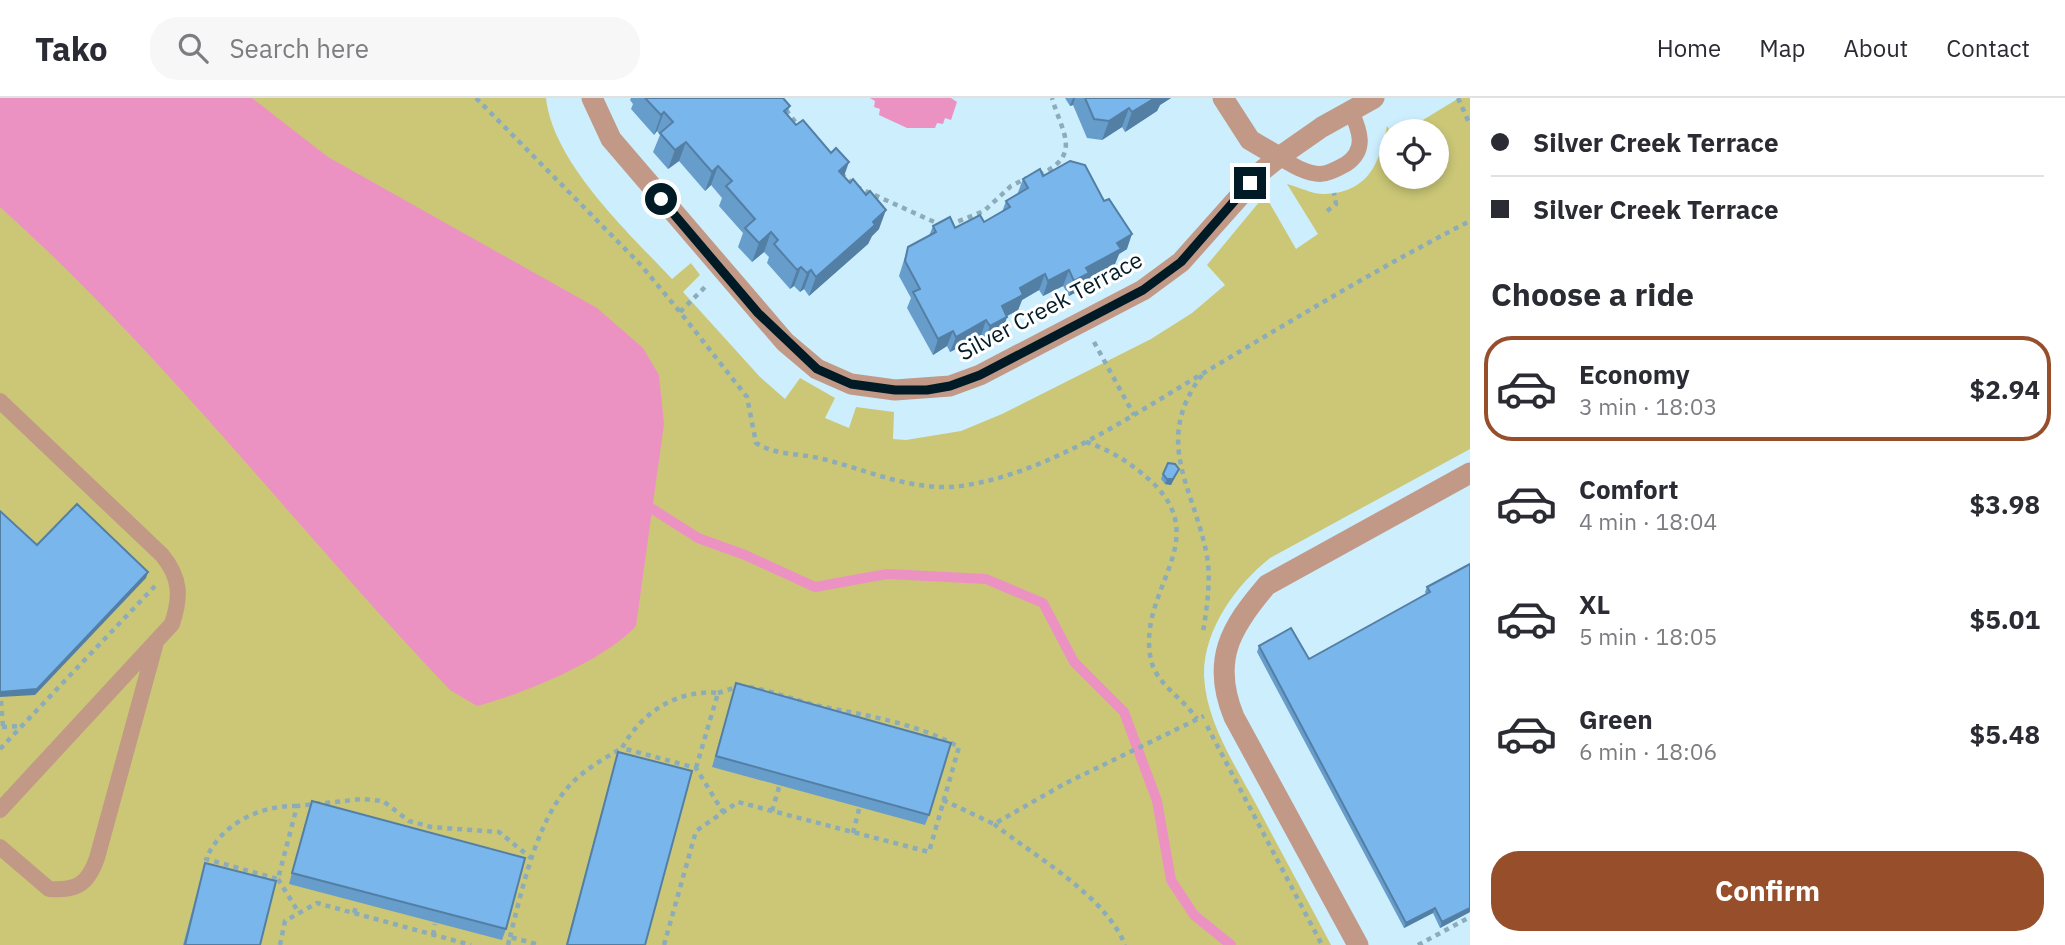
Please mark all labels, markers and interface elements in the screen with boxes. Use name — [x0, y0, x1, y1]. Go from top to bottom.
search box — [150, 17, 640, 80]
text: Tako — [35, 27, 108, 70]
icon: search — [174, 29, 212, 67]
text: Search here — [230, 31, 369, 65]
text: Home — [1657, 32, 1721, 64]
text: Map — [1759, 32, 1805, 64]
text: About — [1843, 32, 1908, 64]
text: Contact — [1946, 32, 2030, 64]
map controls — [1379, 119, 1449, 189]
button: locate — [1379, 119, 1449, 189]
text: Silver Creek Terrace — [1533, 125, 1779, 159]
route end — [1234, 167, 1266, 199]
route start — [645, 183, 677, 215]
text: Silver Creek Terrace — [1533, 192, 1779, 226]
street label: Silver Creek Terrace — [952, 244, 1147, 367]
text: Choose a ride — [1491, 273, 1694, 315]
icon: car — [1495, 357, 1558, 420]
text: Economy — [1579, 357, 1690, 391]
text: $2.94 — [1970, 372, 2040, 406]
text: 3 min · 18:03 — [1579, 391, 1717, 421]
icon: car — [1495, 472, 1558, 535]
text: Comfort — [1579, 472, 1678, 506]
text: $3.98 — [1970, 487, 2040, 521]
text: 4 min · 18:04 — [1579, 506, 1717, 536]
icon: car — [1495, 587, 1558, 650]
text: XL — [1579, 587, 1610, 621]
text: $5.01 — [1970, 602, 2040, 636]
text: 5 min · 18:05 — [1579, 621, 1717, 651]
icon: car — [1495, 702, 1558, 765]
text: Green — [1579, 702, 1653, 736]
text: $5.48 — [1970, 717, 2040, 751]
text: 6 min · 18:06 — [1579, 736, 1717, 766]
button: Confirm — [1491, 851, 2044, 931]

